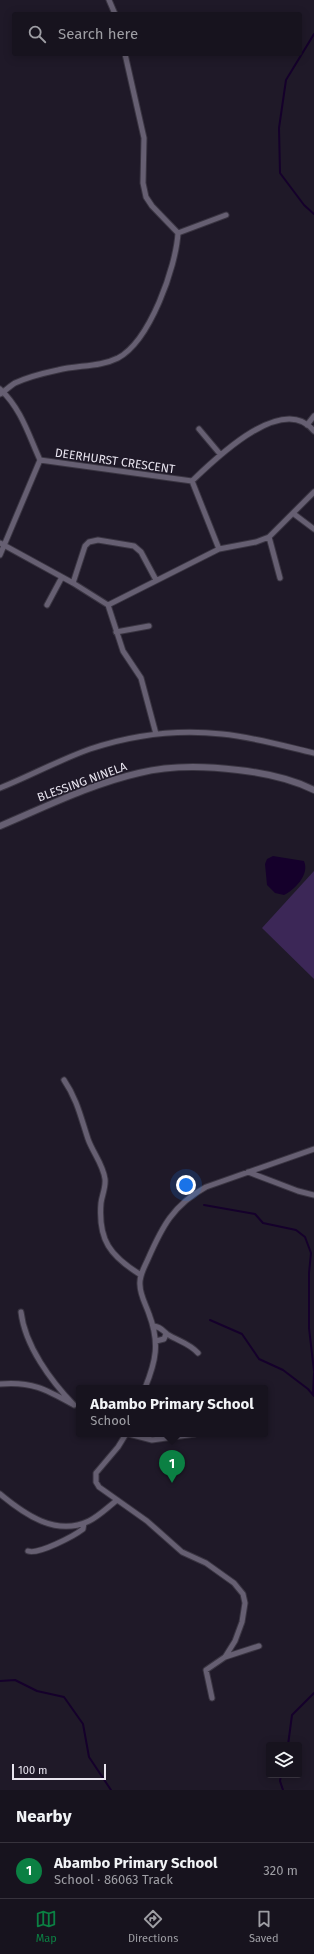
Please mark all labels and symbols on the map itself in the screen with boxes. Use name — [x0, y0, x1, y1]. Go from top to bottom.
street label: DEERHURST CRESCENT — [54, 446, 177, 476]
street label: BLESSING NINELA — [35, 759, 129, 805]
your location — [176, 1175, 196, 1195]
pin: 1 — [159, 1450, 185, 1483]
scale bar — [12, 1762, 106, 1781]

